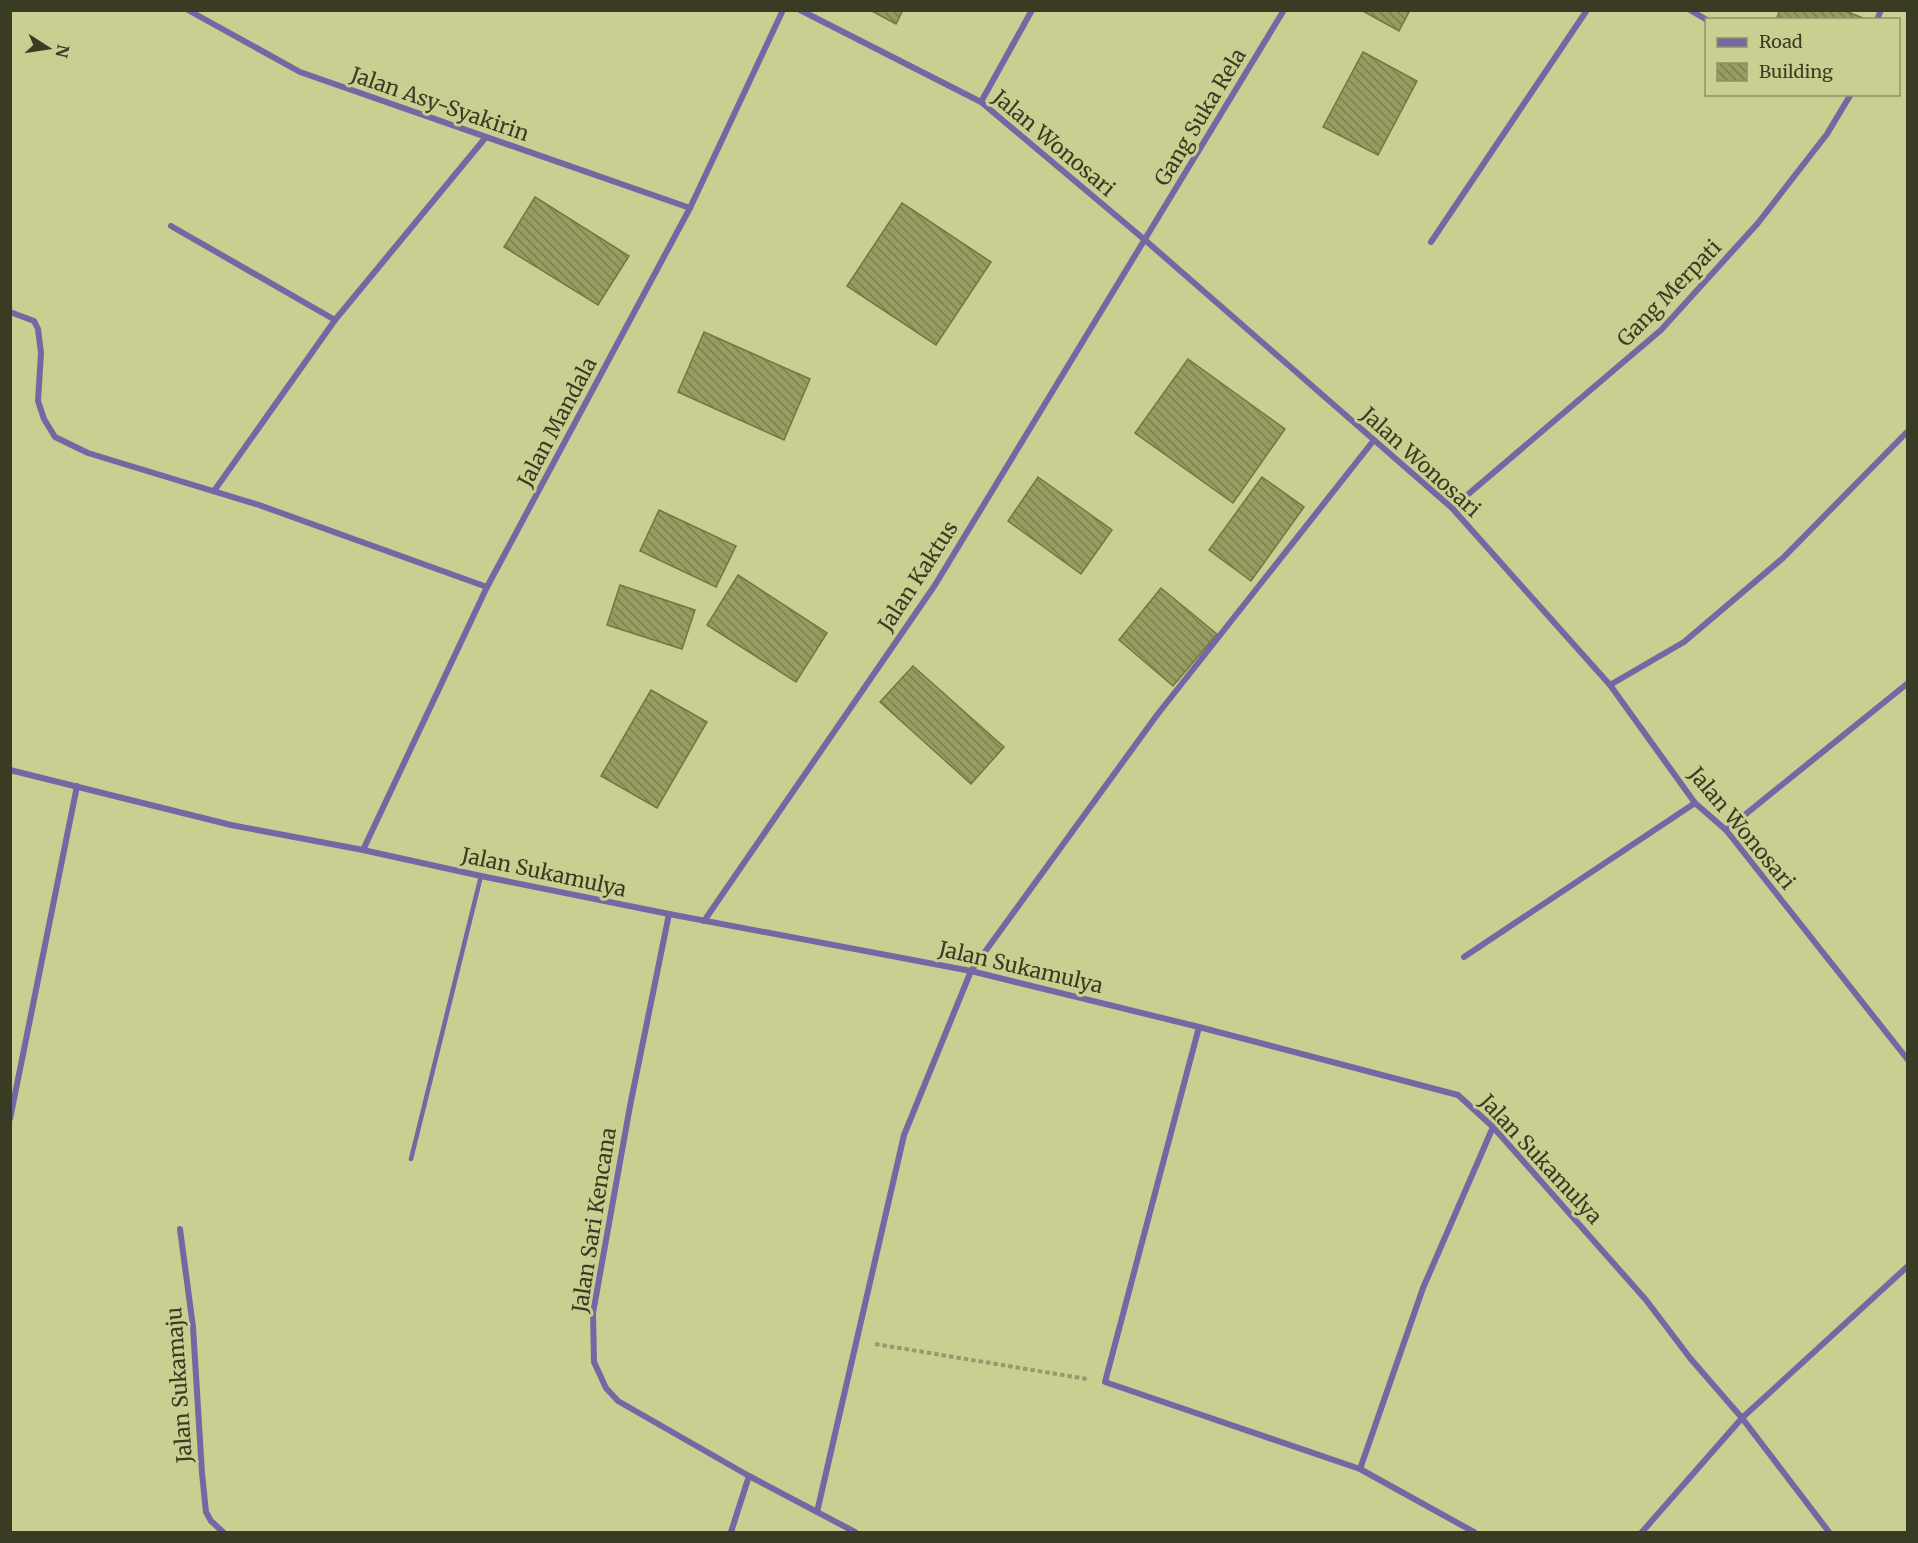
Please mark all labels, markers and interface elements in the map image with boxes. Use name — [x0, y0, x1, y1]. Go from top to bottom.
north arrow — [18, 18, 78, 78]
legend — [1705, 18, 1900, 96]
text: Road — [1759, 30, 1803, 53]
text: N — [52, 43, 74, 60]
street label: Gang Suka Rela — [1148, 43, 1252, 191]
street label: Jalan Asy-Syakirin — [346, 60, 533, 147]
text: Building — [1759, 60, 1833, 83]
street label: Jalan Wonosari — [986, 83, 1121, 202]
street label: Gang Merpati — [1611, 234, 1727, 352]
street label: Jalan Mandala — [511, 352, 603, 492]
street label: Jalan Wonosari — [1355, 400, 1487, 523]
street label: Jalan Kaktus — [872, 516, 964, 637]
street label: Jalan Wonosari — [1682, 760, 1801, 895]
street label: Jalan Sukamulya — [458, 841, 629, 903]
street label: Jalan Sukamulya — [935, 935, 1106, 999]
street label: Jalan Sukamulya — [1473, 1088, 1608, 1230]
street label: Jalan Sari Kencana — [566, 1125, 622, 1316]
street label: Jalan Sukamaju — [160, 1306, 198, 1465]

